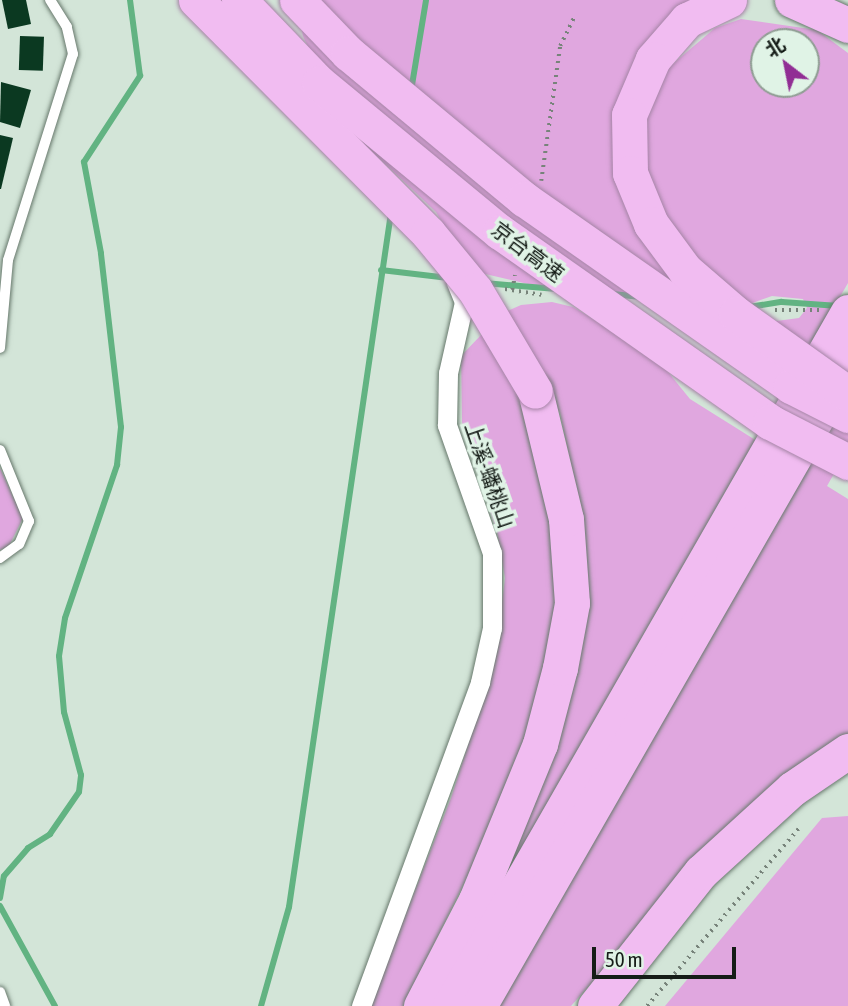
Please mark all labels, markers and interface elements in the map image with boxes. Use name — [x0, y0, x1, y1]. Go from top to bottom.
north arrow — [750, 28, 820, 98]
text: 北 — [761, 33, 789, 61]
street label: 京台高速 — [487, 216, 569, 286]
street label: 上溪-蟠桃山 — [460, 419, 520, 531]
scale bar — [596, 932, 740, 976]
text: 50 m — [605, 947, 643, 971]

